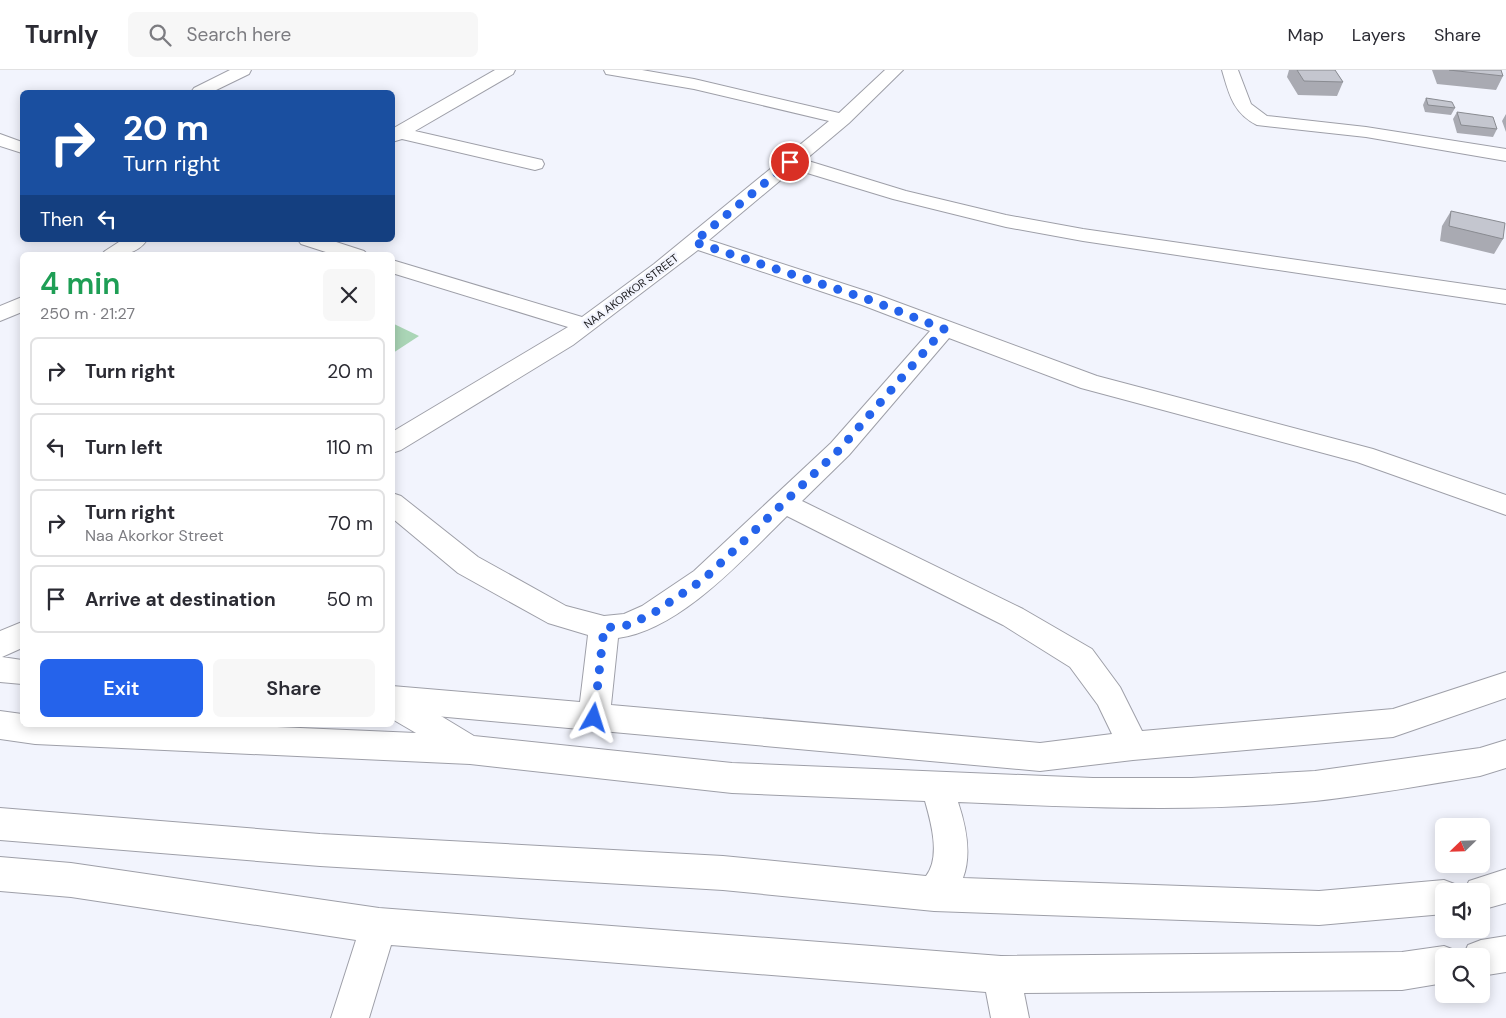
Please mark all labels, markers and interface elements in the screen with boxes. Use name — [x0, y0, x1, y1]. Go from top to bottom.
search box — [128, 12, 478, 57]
text: Turnly — [25, 19, 98, 50]
icon: search — [146, 21, 174, 49]
text: Search here — [186, 22, 291, 47]
text: Map — [1288, 23, 1324, 47]
text: Layers — [1352, 23, 1406, 47]
text: Share — [1434, 23, 1481, 47]
text: 20 m — [123, 105, 209, 151]
icon: right — [40, 110, 105, 175]
pin — [769, 141, 811, 183]
icon: arrive — [776, 148, 804, 176]
text: Turn right — [123, 149, 220, 178]
icon: left — [93, 205, 121, 233]
text: Then — [40, 207, 83, 232]
street label: NAA AKORKOR STREET — [581, 251, 681, 331]
text: 4 min — [40, 264, 120, 303]
button: close — [323, 269, 375, 321]
text: 250 m · 21:27 — [40, 303, 135, 324]
icon: right — [42, 357, 70, 385]
text: Turn right — [85, 359, 175, 384]
text: 20 m — [327, 359, 373, 384]
icon: left — [42, 433, 70, 461]
text: Turn left — [85, 435, 163, 460]
text: 110 m — [326, 435, 373, 460]
text: Turn right — [85, 500, 175, 525]
icon: right — [42, 509, 70, 537]
text: 70 m — [328, 511, 373, 536]
text: Naa Akorkor Street — [85, 525, 224, 546]
icon: arrive — [42, 585, 70, 613]
text: Arrive at destination — [85, 587, 276, 612]
text: 50 m — [326, 587, 373, 612]
button: Exit — [40, 659, 203, 717]
button: Share — [213, 659, 375, 717]
position arrow — [567, 691, 619, 743]
north arrow — [1435, 818, 1490, 872]
map controls — [1435, 818, 1490, 1003]
button: sound — [1435, 883, 1490, 938]
button: search — [1435, 948, 1490, 1003]

